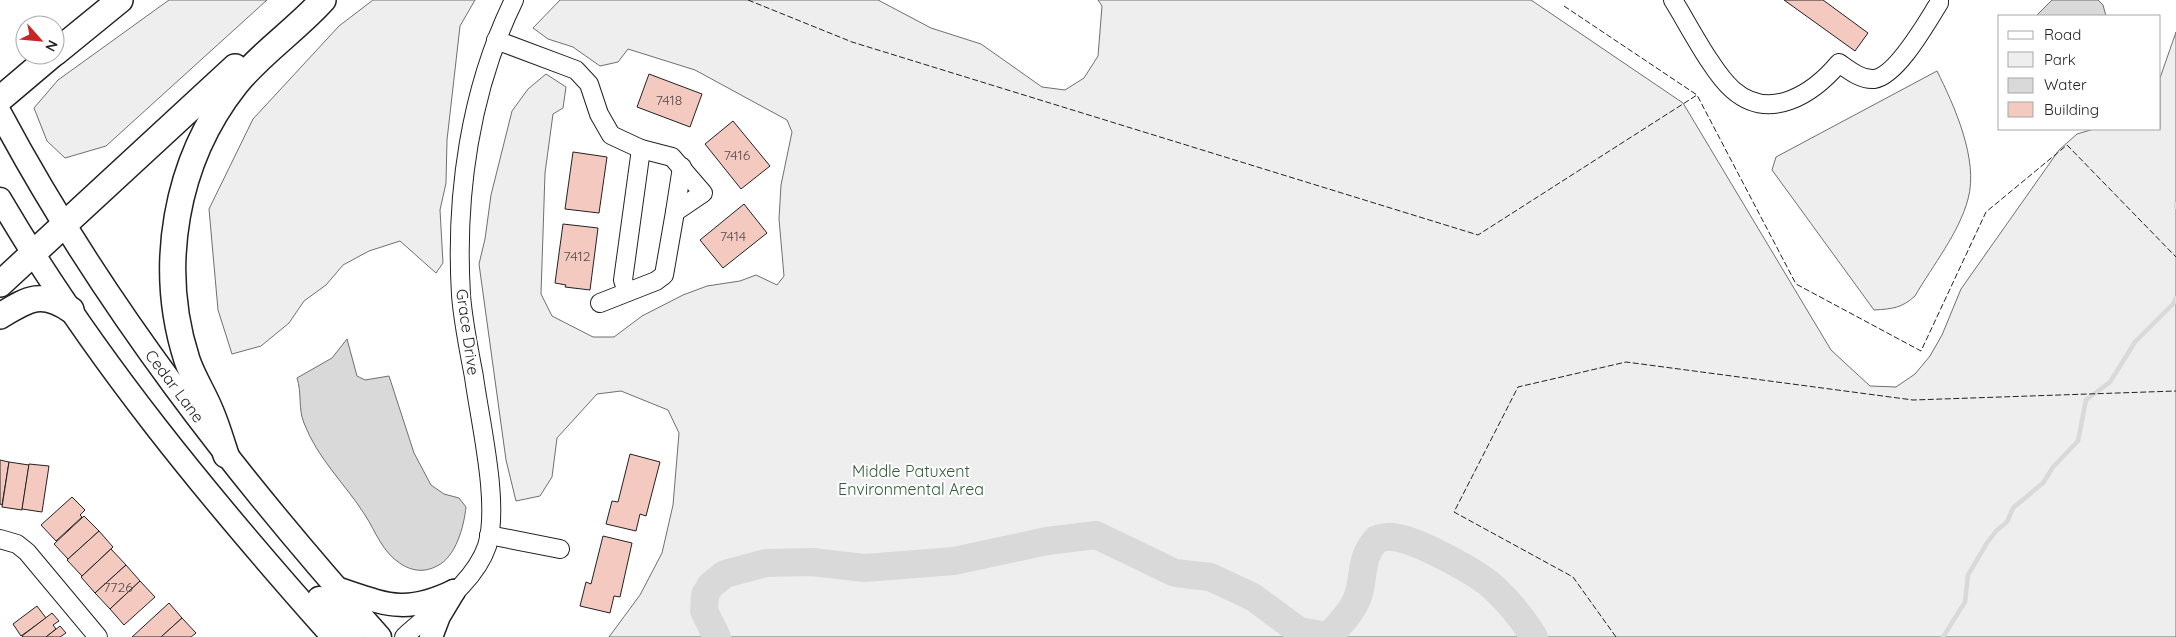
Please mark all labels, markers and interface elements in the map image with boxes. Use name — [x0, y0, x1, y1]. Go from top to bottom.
north arrow — [15, 15, 65, 65]
legend — [1998, 15, 2161, 130]
text: Road — [2044, 25, 2081, 44]
text: N — [41, 37, 62, 55]
text: Park — [2044, 50, 2076, 69]
text: Water — [2044, 75, 2087, 94]
house number: 7418 — [656, 91, 682, 109]
text: Building — [2044, 100, 2099, 119]
house number: 7416 — [724, 146, 751, 164]
house number: 7414 — [720, 227, 746, 245]
house number: 7412 — [564, 247, 591, 265]
street label: Grace Drive — [452, 288, 484, 376]
street label: Cedar Lane — [141, 346, 209, 426]
park label: Middle Patuxent Environmental Area — [838, 461, 984, 499]
house number: 7726 — [103, 578, 133, 596]

